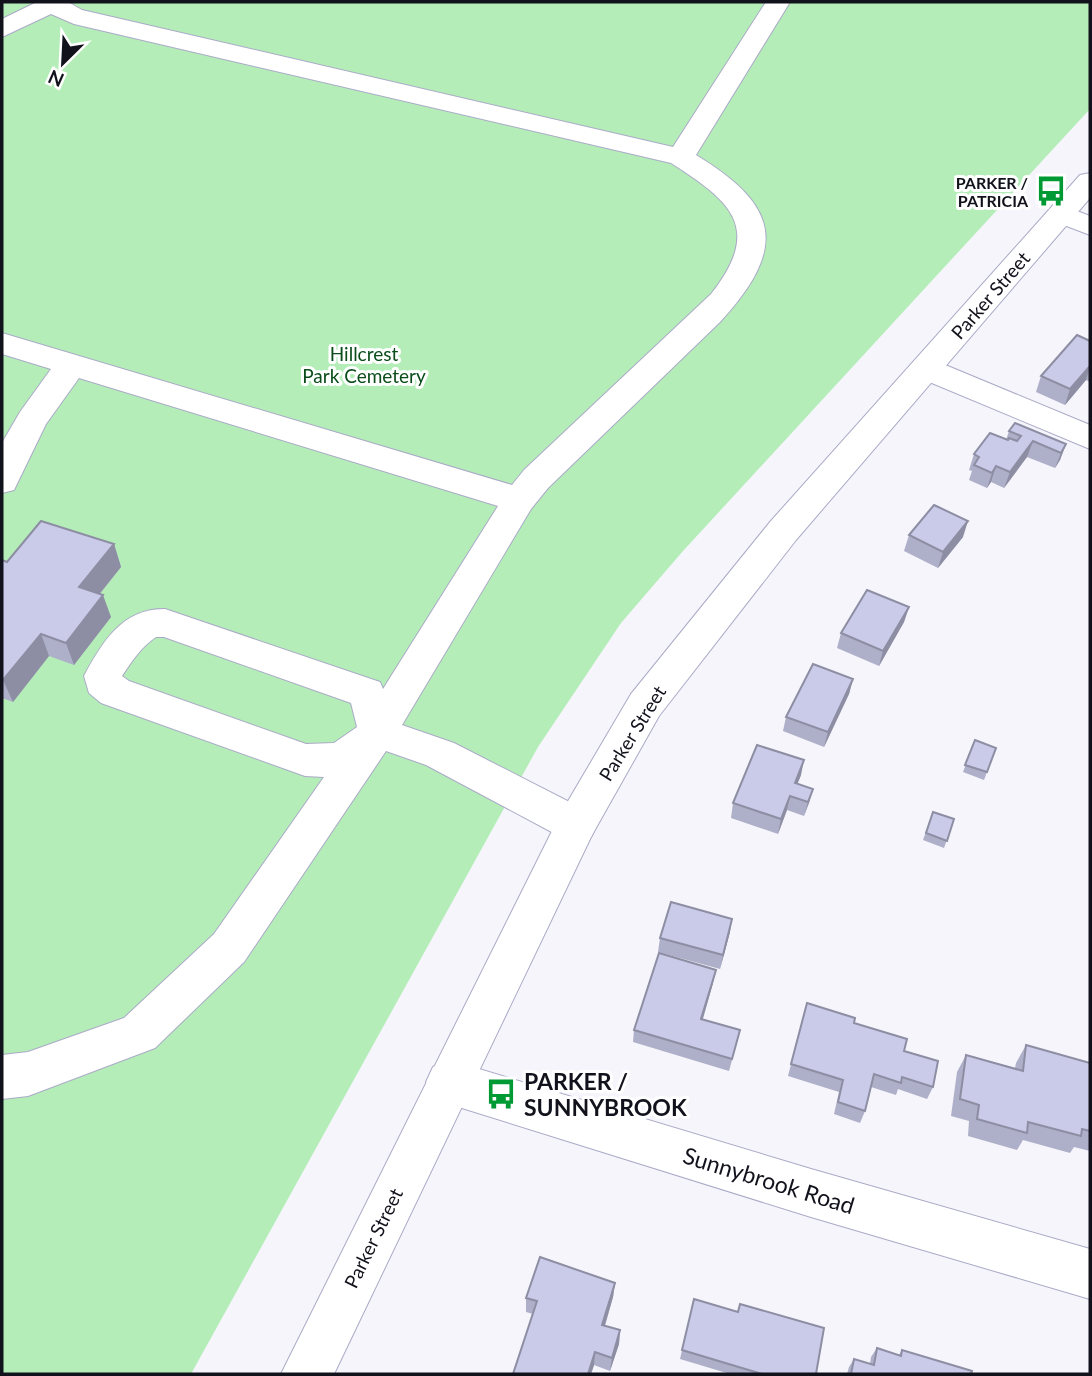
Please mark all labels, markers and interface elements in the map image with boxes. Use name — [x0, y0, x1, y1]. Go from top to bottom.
north arrow — [28, 28, 98, 98]
text: N — [45, 66, 67, 92]
place label: PARKER / PATRICIA — [956, 173, 1029, 210]
bus stop icon: PARKER / PATRICIA — [1034, 174, 1068, 208]
street label: Parker Street — [946, 247, 1034, 343]
park label: Hillcrest Park Cemetery — [302, 342, 426, 387]
street label: Parker Street — [594, 681, 670, 785]
place label: PARKER / SUNNYBROOK — [524, 1067, 687, 1121]
bus stop icon: PARKER / SUNNYBROOK — [484, 1077, 518, 1111]
street label: Sunnybrook Road — [680, 1141, 858, 1219]
street label: Parker Street — [339, 1184, 407, 1292]

